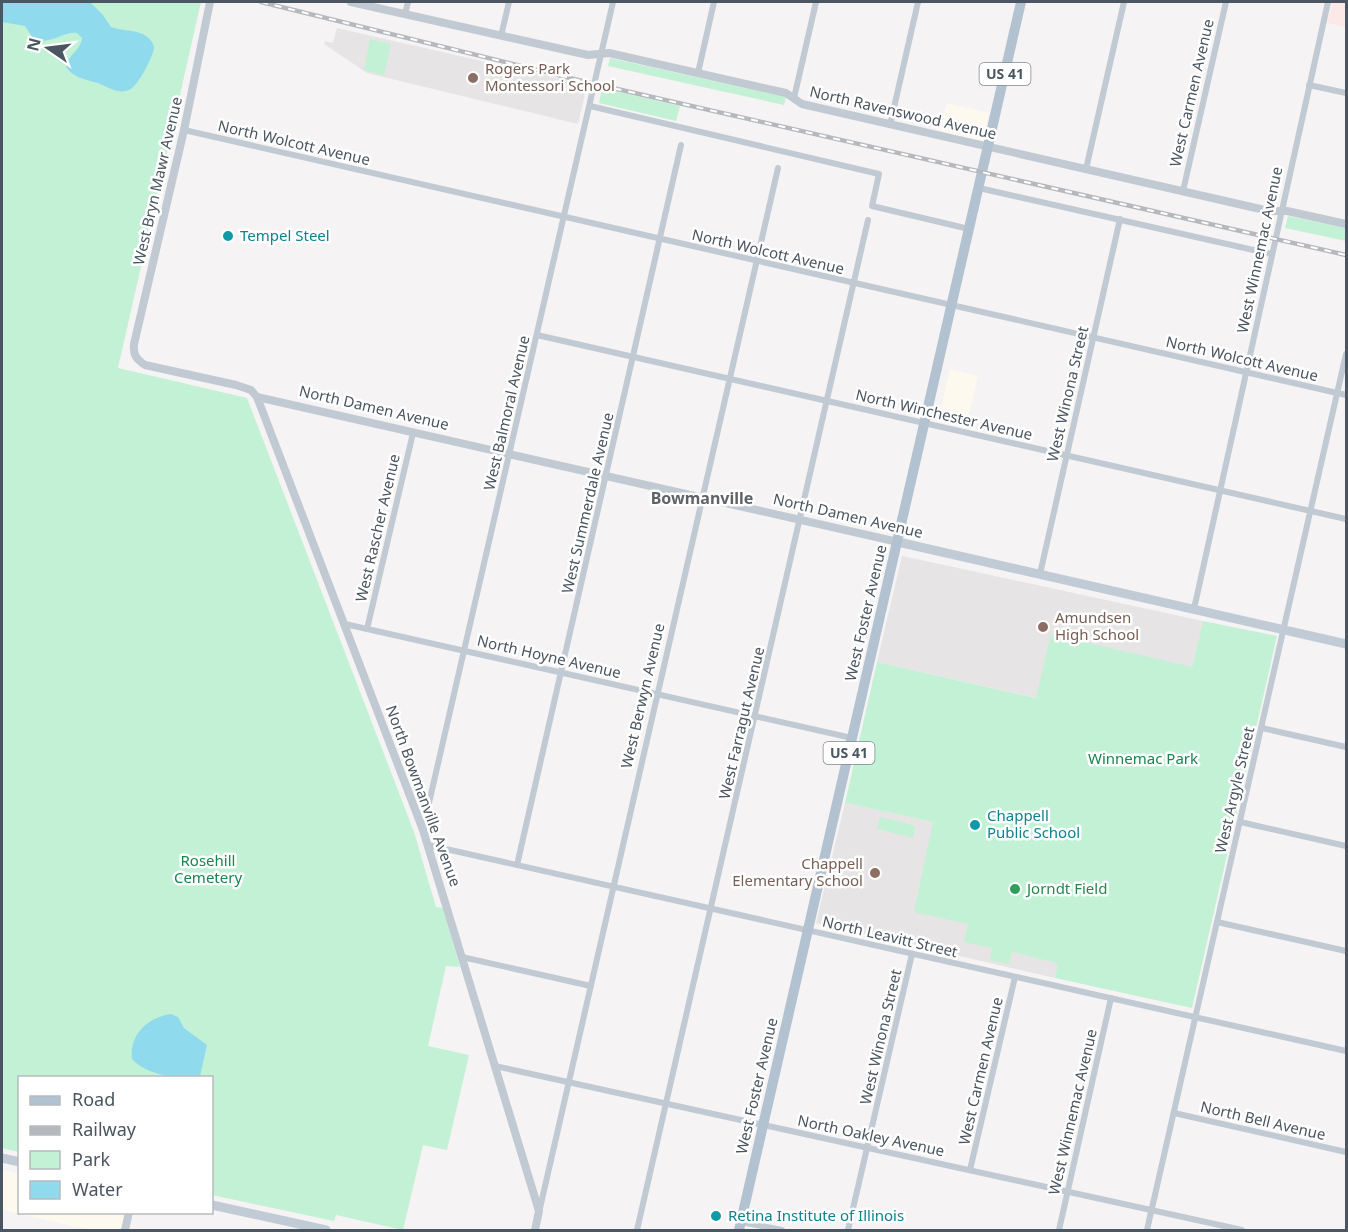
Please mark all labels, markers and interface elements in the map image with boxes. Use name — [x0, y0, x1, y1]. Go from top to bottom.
street label: West Carmen Avenue — [1164, 17, 1218, 169]
north arrow — [18, 18, 78, 78]
text: N — [21, 35, 46, 53]
place label: Rogers Park Montessori School — [485, 58, 615, 95]
road number: US 41 — [980, 63, 1030, 85]
marker: Rogers Park Montessori School — [466, 71, 480, 85]
street label: North Ravenswood Avenue — [808, 81, 999, 143]
street label: West Bryn Mawr Avenue — [128, 95, 186, 267]
street label: North Wolcott Avenue — [216, 115, 372, 169]
street label: West Winnemac Avenue — [1232, 165, 1286, 335]
street label: North Wolcott Avenue — [690, 224, 846, 278]
place label: Tempel Steel — [240, 225, 330, 245]
marker: Tempel Steel — [221, 229, 235, 243]
street label: West Winona Street — [1042, 324, 1092, 463]
street label: North Wolcott Avenue — [1164, 331, 1320, 385]
street label: West Balmoral Avenue — [478, 333, 534, 492]
street label: North Damen Avenue — [297, 380, 451, 434]
street label: North Winchester Avenue — [854, 384, 1035, 444]
street label: West Summerdale Avenue — [556, 410, 618, 595]
street label: West Rascher Avenue — [350, 452, 404, 604]
district label: Bowmanville — [651, 487, 753, 509]
street label: North Damen Avenue — [771, 488, 925, 542]
street label: West Foster Avenue — [840, 543, 890, 683]
place label: Amundsen High School — [1055, 607, 1139, 644]
marker: Amundsen High School — [1036, 620, 1050, 634]
street label: West Berwyn Avenue — [616, 621, 668, 770]
street label: North Hoyne Avenue — [475, 630, 623, 682]
street label: West Farragut Avenue — [714, 645, 768, 801]
street label: North Bowmanville Avenue — [382, 702, 466, 889]
street label: West Argyle Street — [1210, 724, 1258, 855]
road number: US 41 — [824, 742, 874, 764]
park label: Winnemac Park — [1088, 748, 1198, 768]
place label: Chappell Public School — [987, 805, 1080, 842]
marker: Chappell Public School — [968, 818, 982, 832]
park label: Rosehill Cemetery — [174, 850, 242, 887]
place label: Chappell Elementary School — [732, 853, 863, 890]
marker: Chappell Elementary School — [868, 866, 882, 880]
place label: Jorndt Field — [1025, 878, 1107, 898]
marker: Jorndt Field — [1008, 882, 1022, 896]
street label: North Leavitt Street — [821, 911, 960, 961]
street label: West Winona Street — [855, 967, 905, 1106]
street label: West Carmen Avenue — [953, 995, 1007, 1147]
street label: West Foster Avenue — [731, 1016, 781, 1156]
street label: West Winnemac Avenue — [1043, 1027, 1101, 1197]
legend — [18, 1076, 213, 1214]
text: Road — [72, 1087, 115, 1111]
street label: North Bell Avenue — [1199, 1096, 1328, 1144]
street label: North Oakley Avenue — [796, 1110, 946, 1160]
text: Railway — [72, 1117, 137, 1141]
text: Park — [72, 1147, 110, 1171]
text: Water — [72, 1177, 123, 1201]
place label: Retina Institute of Illinois — [728, 1205, 904, 1225]
marker: Retina Institute of Illinois — [709, 1209, 723, 1223]

